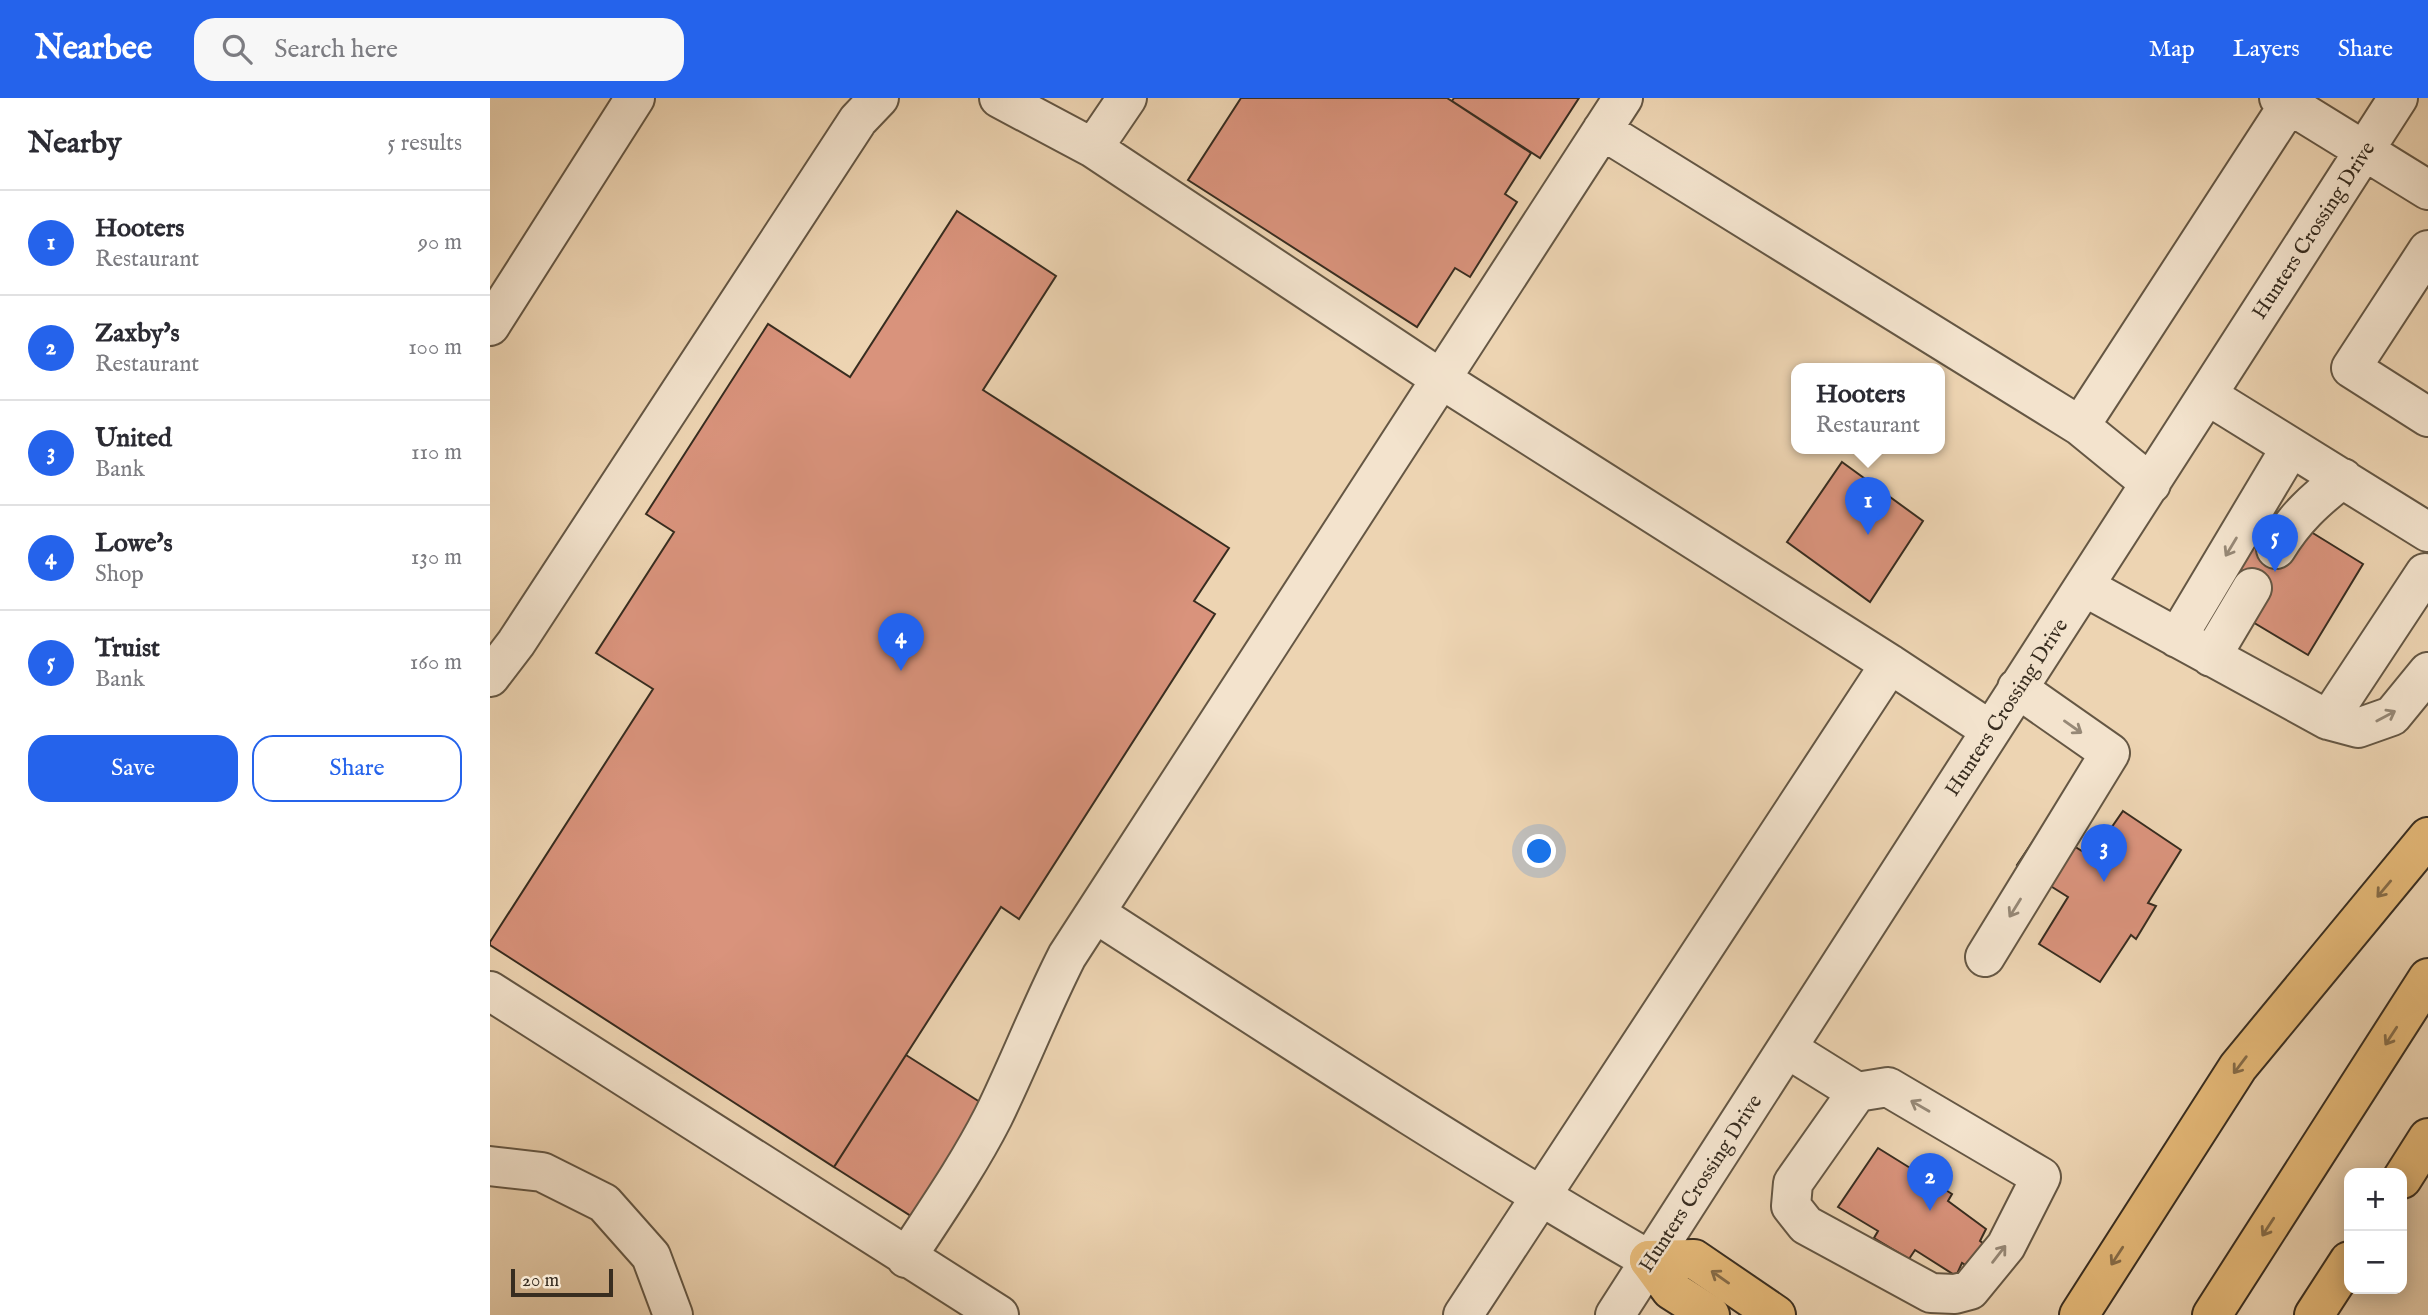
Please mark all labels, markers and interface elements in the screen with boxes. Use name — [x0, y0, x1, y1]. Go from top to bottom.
search box — [194, 18, 684, 81]
text: Nearbee — [35, 28, 152, 70]
icon: search — [218, 30, 256, 68]
text: Search here — [274, 33, 398, 66]
text: Map — [2149, 34, 2195, 65]
text: Layers — [2233, 34, 2300, 65]
text: Share — [2338, 34, 2393, 65]
text: Nearby — [28, 125, 121, 163]
text: 5 results — [387, 129, 462, 158]
street label: Hunters Crossing Drive — [2247, 136, 2382, 325]
text: Hooters — [95, 212, 185, 245]
text: 1 — [47, 228, 55, 257]
text: 90 m — [418, 228, 462, 257]
text: Restaurant — [95, 245, 199, 274]
text: Zaxby's — [95, 317, 180, 350]
text: 2 — [46, 333, 56, 362]
text: 100 m — [408, 333, 462, 362]
text: Restaurant — [95, 350, 199, 379]
popup — [1791, 363, 1945, 454]
text: Hooters — [1816, 378, 1905, 411]
text: Restaurant — [1816, 411, 1920, 440]
text: United — [95, 422, 172, 455]
text: 3 — [47, 438, 55, 467]
text: 110 m — [411, 438, 462, 467]
text: Bank — [95, 455, 145, 484]
pin: 1 — [1845, 477, 1891, 535]
pin: 5 — [2252, 514, 2298, 572]
text: Lowe's — [95, 527, 173, 560]
one-way arrow — [2224, 537, 2238, 557]
text: 4 — [45, 543, 57, 572]
text: 130 m — [411, 543, 462, 572]
text: Shop — [95, 560, 144, 589]
pin: 4 — [878, 613, 924, 671]
street label: Hunters Crossing Drive — [1940, 613, 2075, 802]
text: Truist — [95, 632, 160, 665]
text: 5 — [47, 648, 55, 677]
text: 160 m — [410, 648, 462, 677]
text: Bank — [95, 665, 145, 694]
one-way arrow — [2376, 709, 2396, 723]
one-way arrow — [2063, 720, 2082, 734]
button: Save — [28, 735, 238, 802]
button: Share — [252, 735, 462, 802]
pin: 3 — [2081, 824, 2127, 882]
your location — [1522, 834, 1556, 868]
one-way arrow — [2376, 880, 2392, 898]
one-way arrow — [2007, 898, 2022, 917]
one-way arrow — [2384, 1025, 2398, 1045]
one-way arrow — [2233, 1056, 2248, 1075]
street label: Hunters Crossing Drive — [1634, 1089, 1769, 1278]
one-way arrow — [1910, 1099, 1931, 1112]
pin: 2 — [1907, 1153, 1953, 1211]
map controls — [2344, 1168, 2407, 1294]
button: + — [2344, 1168, 2407, 1231]
one-way arrow — [2261, 1217, 2276, 1236]
button: − — [2344, 1231, 2407, 1294]
one-way arrow — [1991, 1245, 2007, 1263]
one-way arrow — [2109, 1246, 2123, 1266]
scale bar — [511, 1266, 612, 1298]
text: 20 m — [522, 1269, 559, 1293]
one-way arrow — [1710, 1270, 1730, 1284]

